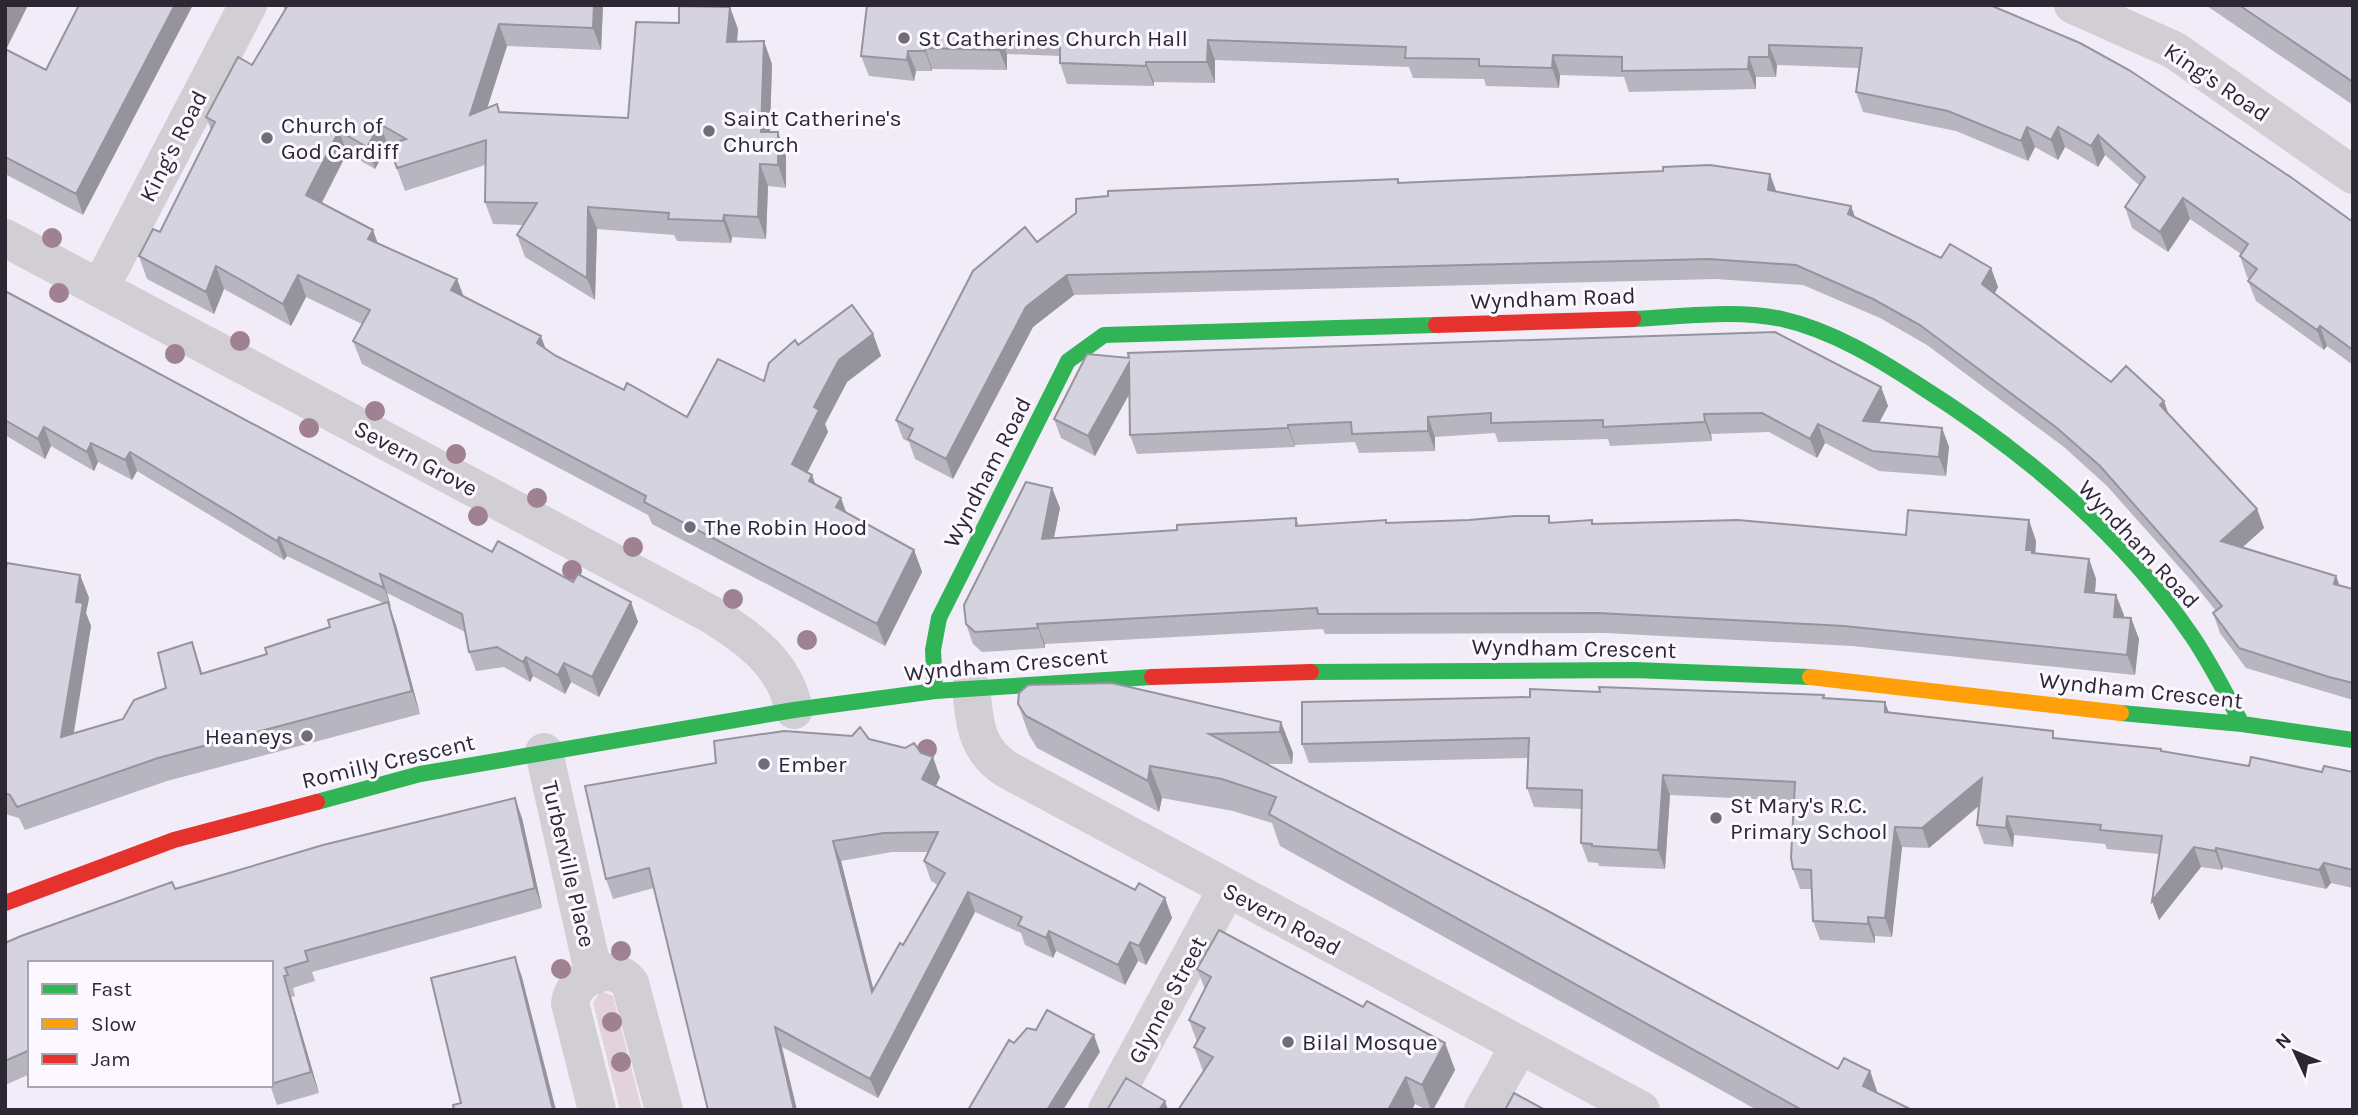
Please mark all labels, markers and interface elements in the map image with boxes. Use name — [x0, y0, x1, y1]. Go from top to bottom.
place label: St Catherines Church Hall — [918, 25, 1188, 52]
marker: St Catherines Church Hall — [896, 30, 912, 46]
street label: King's Road — [2159, 37, 2275, 128]
street label: King's Road — [134, 86, 213, 206]
place label: Saint Catherine's Church — [723, 105, 902, 158]
place label: Church of God Cardiff — [281, 112, 399, 165]
marker: Saint Catherine's Church — [701, 123, 717, 139]
marker: Church of God Cardiff — [259, 130, 275, 146]
street label: Wyndham Road — [1470, 282, 1636, 315]
street label: Wyndham Road — [938, 392, 1037, 552]
street label: Severn Grove — [349, 415, 482, 502]
street label: Wyndham Road — [2072, 475, 2205, 614]
place label: The Robin Hood — [704, 514, 867, 541]
marker: The Robin Hood — [682, 519, 698, 535]
street label: Wyndham Crescent — [1471, 633, 1677, 664]
street label: Wyndham Crescent — [903, 642, 1110, 687]
street label: Wyndham Crescent — [2038, 666, 2245, 715]
place label: Heaneys — [205, 723, 293, 750]
street label: Romilly Crescent — [299, 728, 478, 795]
marker: Heaneys — [299, 728, 315, 744]
place label: Ember — [778, 751, 847, 778]
marker: Ember — [756, 756, 772, 772]
street label: Turberville Place — [536, 778, 601, 950]
place label: St Mary's R.C. Primary School — [1730, 792, 1888, 845]
marker: St Mary's R.C. Primary School — [1708, 810, 1724, 826]
street label: Severn Road — [1218, 877, 1345, 962]
street label: Glynne Street — [1123, 932, 1212, 1068]
legend — [28, 961, 273, 1087]
text: Fast — [91, 977, 132, 1001]
text: Slow — [91, 1012, 136, 1036]
north arrow — [2260, 1017, 2330, 1087]
text: N — [2271, 1028, 2296, 1053]
place label: Bilal Mosque — [1302, 1029, 1437, 1056]
marker: Bilal Mosque — [1280, 1034, 1296, 1050]
text: Jam — [91, 1047, 131, 1071]

